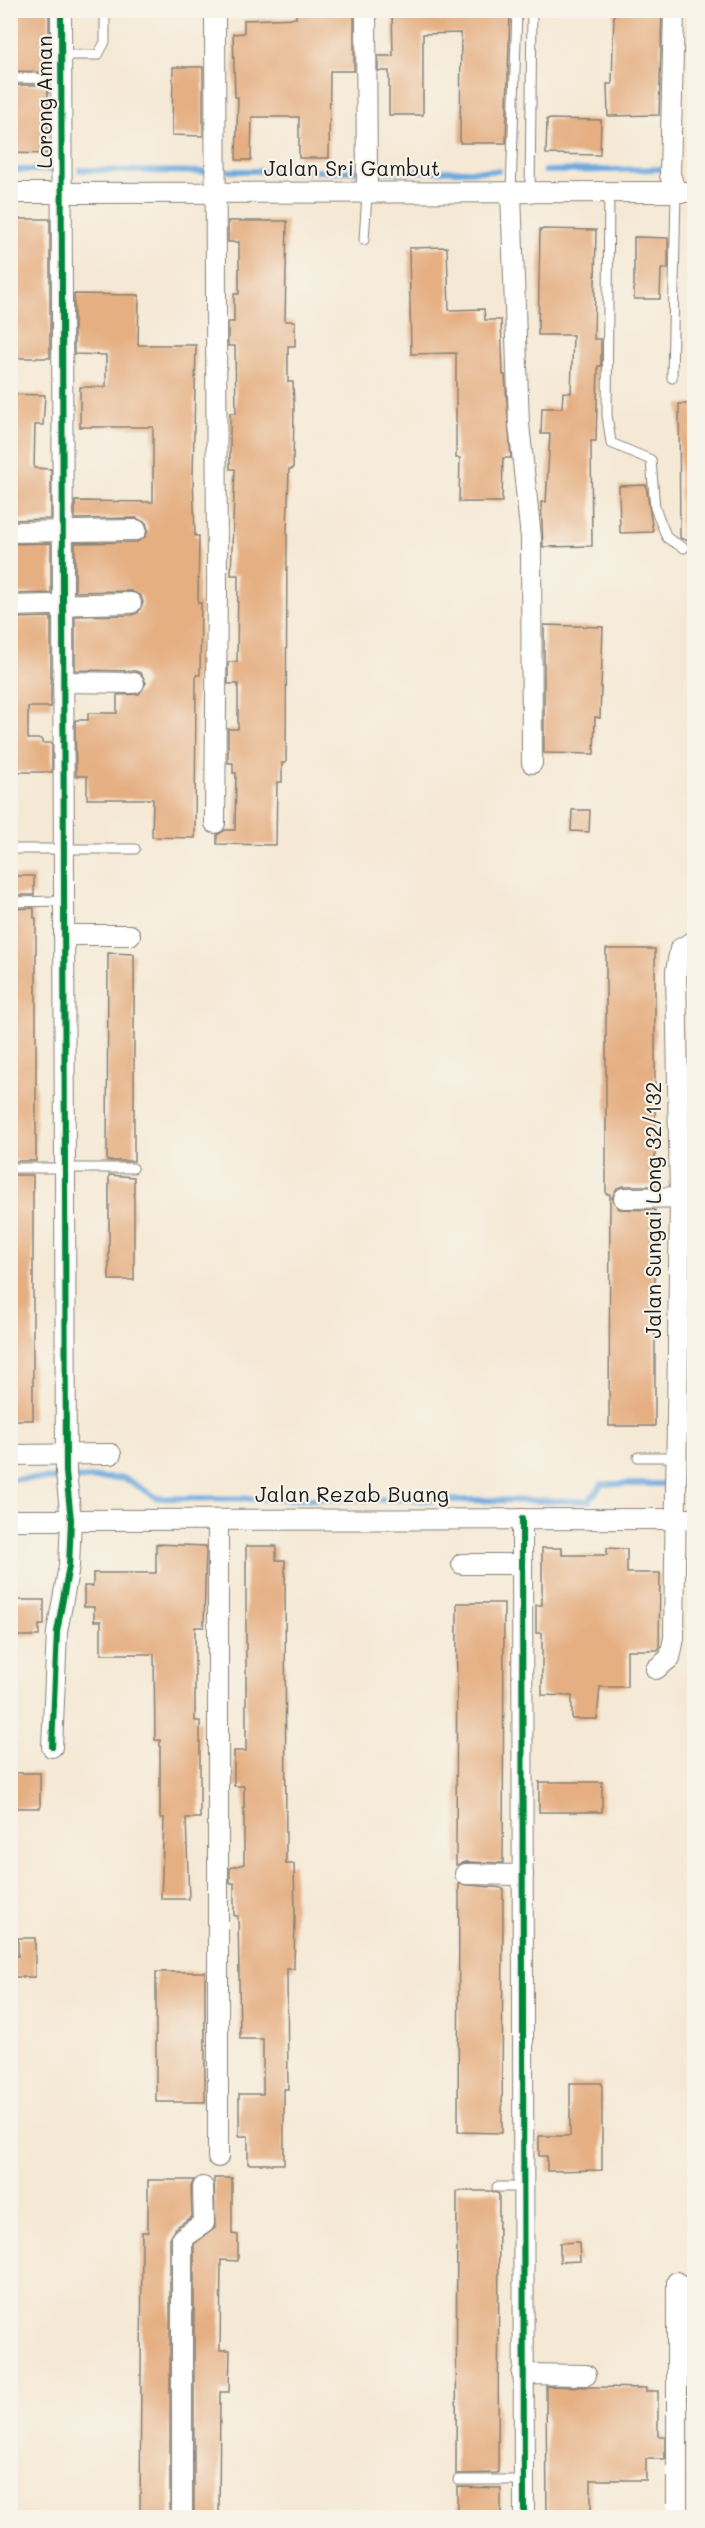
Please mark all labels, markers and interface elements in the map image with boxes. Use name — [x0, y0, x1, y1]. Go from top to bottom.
street label: Lorong Aman — [30, 35, 57, 169]
street label: Jalan Sri Gambut — [264, 154, 440, 181]
street label: Jalan Sungai Long 32/132 — [639, 1081, 666, 1339]
street label: Jalan Rezab Buang — [255, 1480, 449, 1507]

